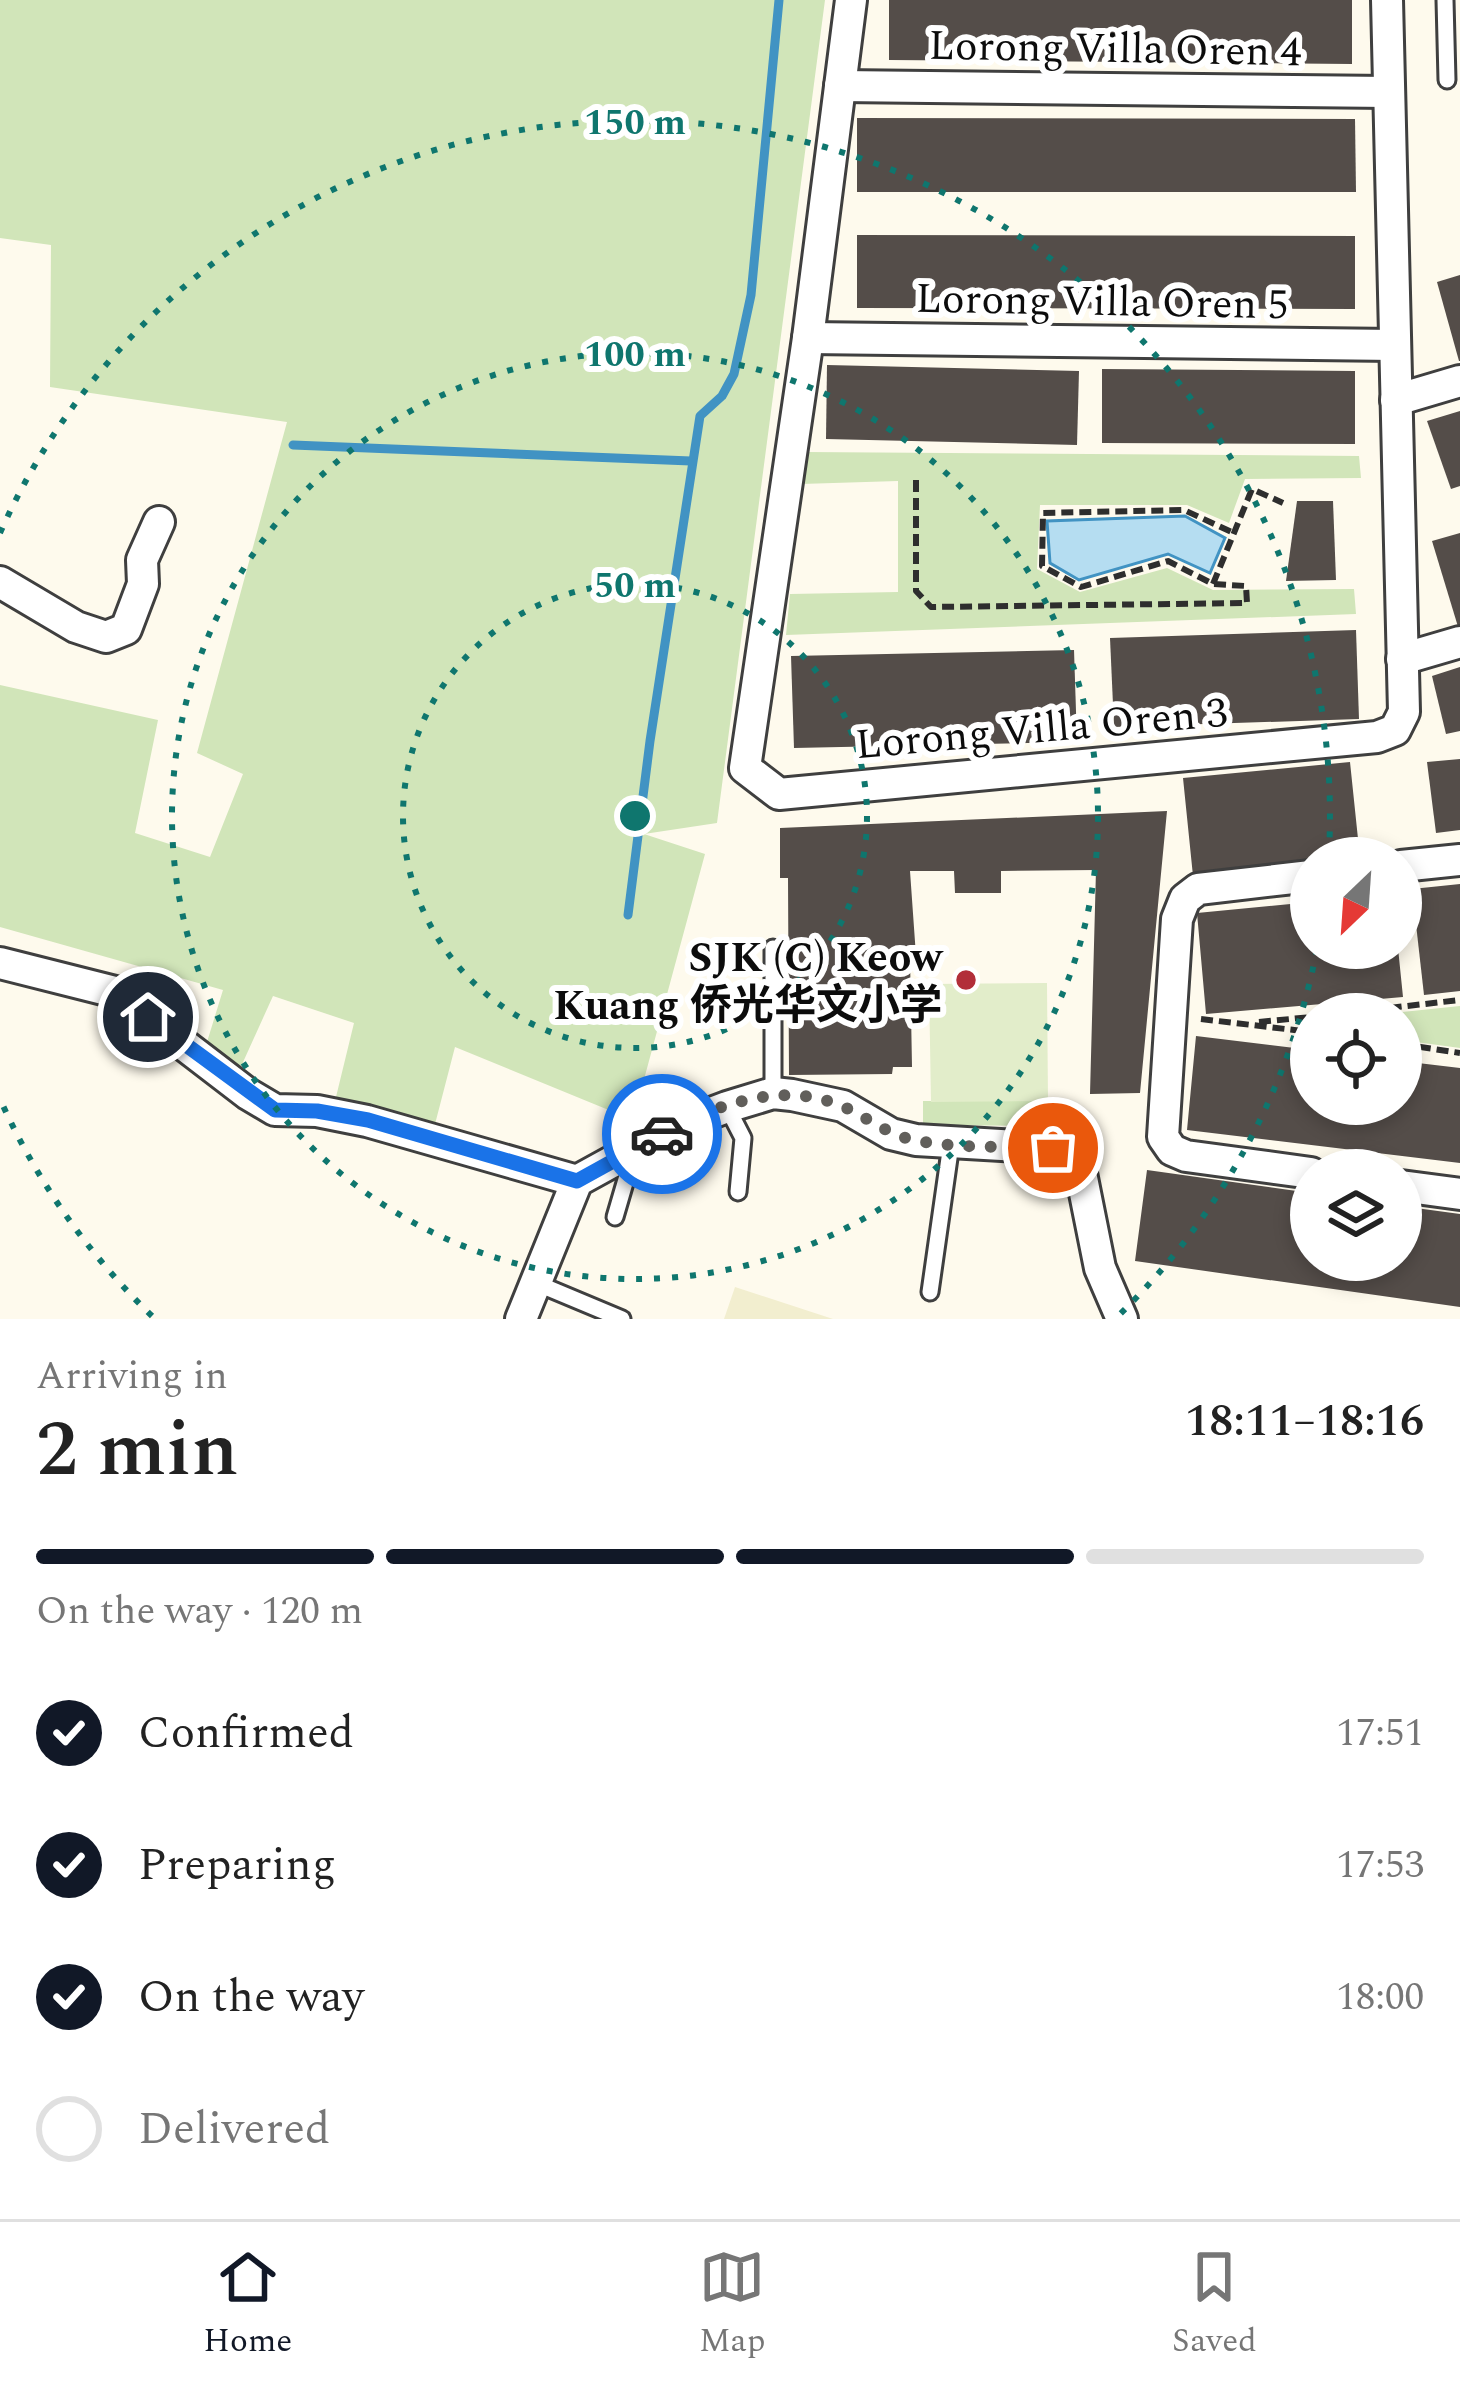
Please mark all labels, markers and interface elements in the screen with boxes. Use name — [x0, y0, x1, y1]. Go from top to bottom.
street label: Lorong Villa Oren 4 — [928, 15, 1302, 84]
text: 150 m — [584, 96, 686, 151]
street label: Lorong Villa Oren 5 — [915, 268, 1289, 337]
text: 100 m — [584, 328, 686, 383]
text: 50 m — [594, 559, 676, 614]
street label: Lorong Villa Oren 3 — [853, 682, 1230, 777]
centre of rings — [614, 795, 656, 837]
north arrow — [1290, 837, 1422, 969]
map controls — [1290, 837, 1422, 1281]
place label: SJK (C) Keow Kuang 侨光华文小学 — [553, 927, 944, 1038]
pin — [97, 966, 199, 1068]
marker: SJK (C) Keow Kuang 侨光华文小学 — [953, 967, 979, 993]
icon: home — [115, 984, 181, 1050]
button: locate — [1290, 993, 1422, 1125]
courier — [602, 1074, 722, 1194]
pin — [1002, 1097, 1104, 1199]
icon: car — [629, 1101, 695, 1167]
icon: bag — [1020, 1115, 1086, 1181]
button: layers — [1290, 1149, 1422, 1281]
text: Arriving in — [36, 1347, 228, 1406]
text: 18:11–18:16 — [1185, 1387, 1424, 1456]
text: 2 min — [36, 1391, 238, 1510]
text: On the way · 120 m — [36, 1582, 363, 1641]
text: Confirmed — [138, 1699, 354, 1768]
icon: check — [36, 1700, 102, 1766]
text: 17:51 — [1336, 1704, 1424, 1763]
text: Preparing — [138, 1831, 336, 1900]
icon: check — [36, 1832, 102, 1898]
text: 17:53 — [1336, 1836, 1424, 1895]
text: On the way — [138, 1963, 364, 2032]
icon: check — [36, 1964, 102, 2030]
text: 18:00 — [1336, 1968, 1424, 2027]
text: Delivered — [138, 2095, 330, 2164]
tab: Home — [203, 2244, 292, 2366]
tab: Map — [699, 2244, 765, 2366]
tab: Saved — [1172, 2244, 1257, 2366]

